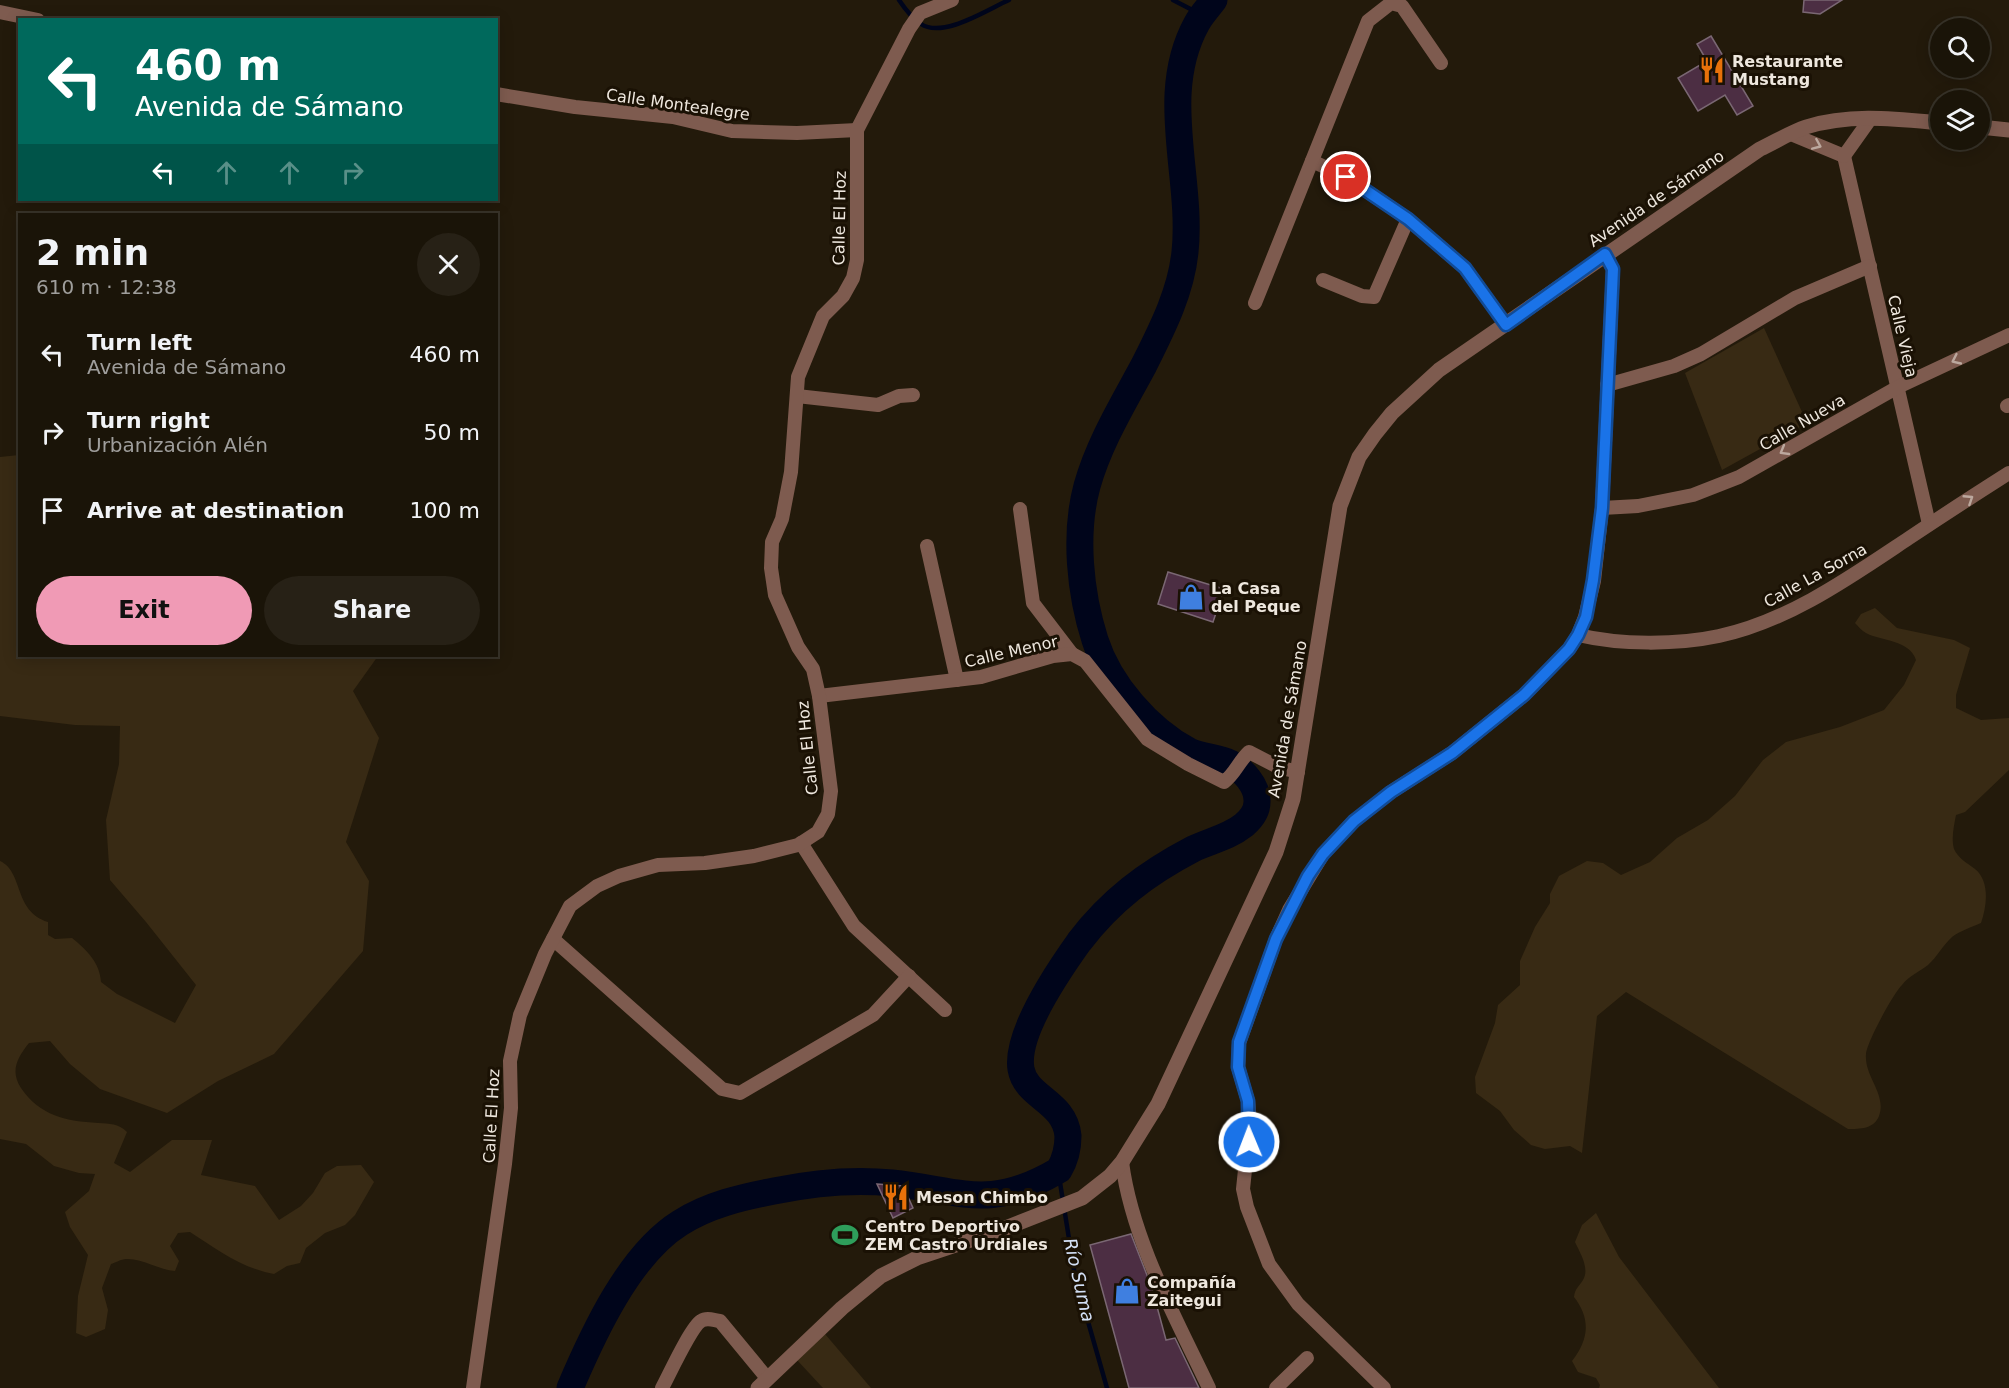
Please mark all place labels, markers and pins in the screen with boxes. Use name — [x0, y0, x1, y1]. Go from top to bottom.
place label: Restaurante Mustang — [1732, 52, 1843, 89]
restaurant icon: Restaurante Mustang — [1697, 55, 1727, 85]
pin — [1320, 151, 1371, 202]
place label: La Casa del Peque — [1211, 579, 1301, 616]
shop icon: La Casa del Peque — [1176, 582, 1206, 612]
restaurant icon: Meson Chimbo — [881, 1182, 911, 1212]
place label: Meson Chimbo — [916, 1188, 1048, 1207]
place label: Centro Deportivo ZEM Castro Urdiales — [865, 1217, 1048, 1254]
sports icon: Centro Deportivo ZEM Castro Urdiales — [830, 1220, 860, 1250]
place label: Compañía Zaitegui — [1147, 1273, 1236, 1310]
shop icon: Compañía Zaitegui — [1112, 1276, 1142, 1306]

